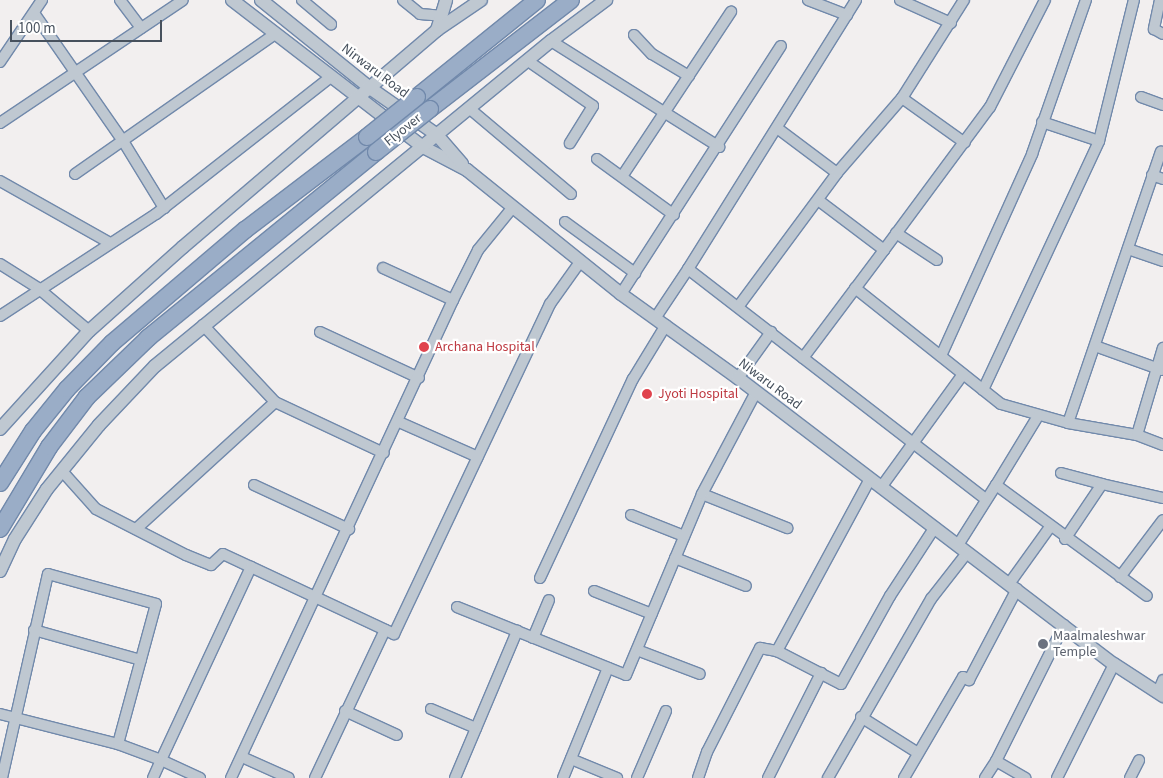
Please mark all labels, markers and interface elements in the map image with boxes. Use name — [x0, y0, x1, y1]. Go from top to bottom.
scale bar — [12, 10, 165, 42]
text: 100 m — [18, 18, 56, 39]
street label: Nirwaru Road — [338, 40, 412, 102]
street label: Flyover — [381, 110, 425, 150]
place label: Archana Hospital — [435, 339, 535, 355]
marker: Archana Hospital — [417, 340, 431, 354]
street label: Niwaru Road — [735, 355, 805, 413]
place label: Jyoti Hospital — [658, 386, 738, 402]
marker: Jyoti Hospital — [640, 387, 654, 401]
place label: Maalmaleshwar Temple — [1053, 628, 1145, 660]
marker: Maalmaleshwar Temple — [1037, 638, 1049, 650]

